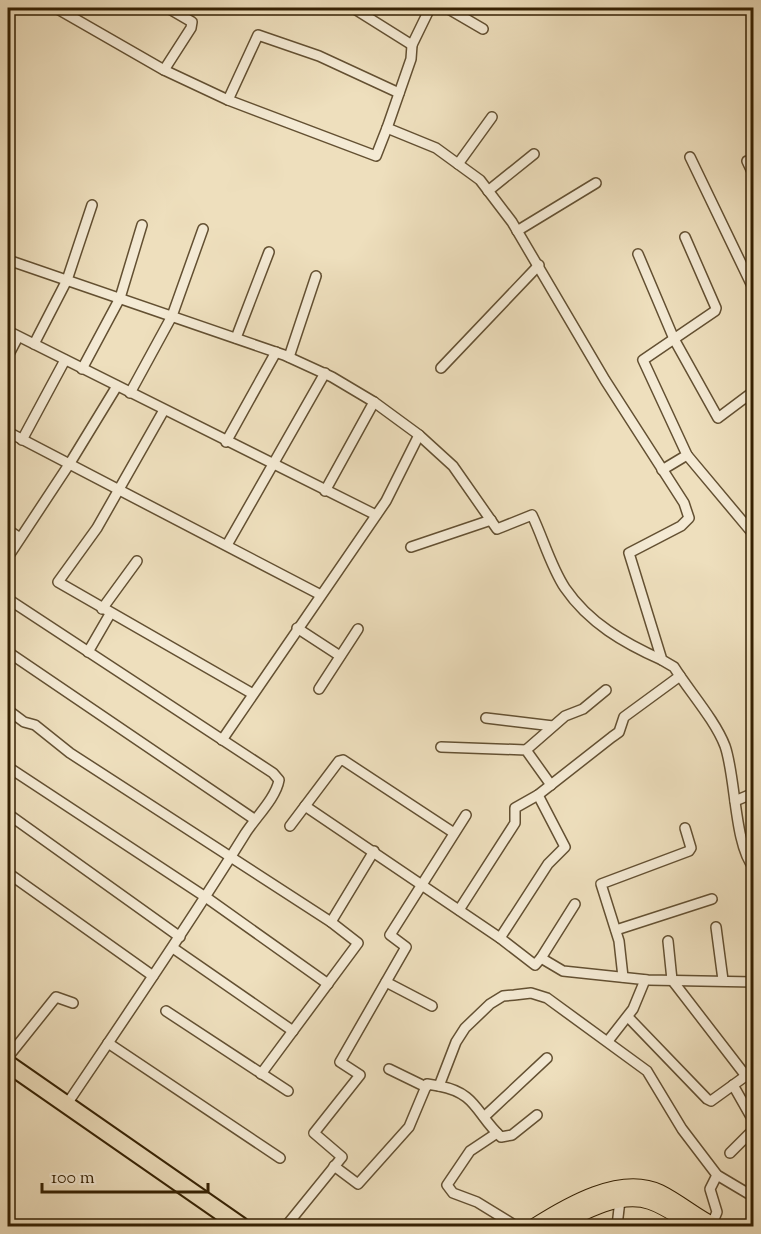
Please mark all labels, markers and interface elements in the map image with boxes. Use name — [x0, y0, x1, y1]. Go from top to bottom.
scale bar — [42, 1156, 208, 1194]
text: 100 m — [51, 1166, 95, 1192]

